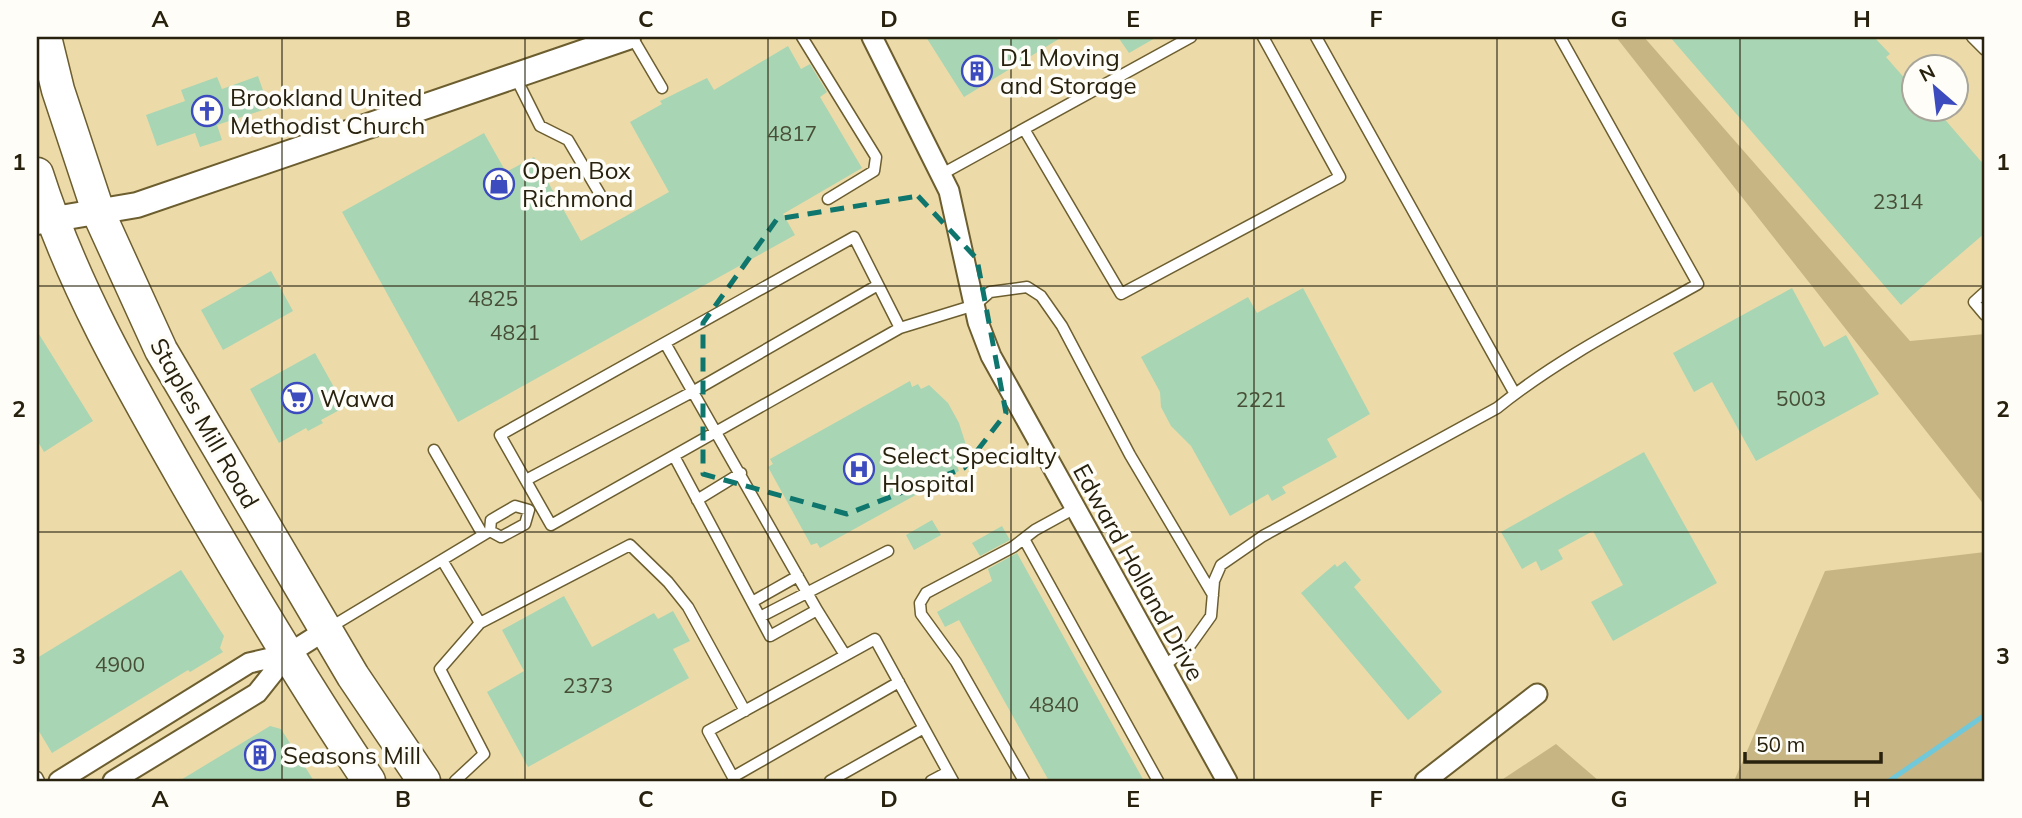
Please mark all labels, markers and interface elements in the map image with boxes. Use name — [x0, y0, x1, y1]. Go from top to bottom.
text: A — [151, 4, 169, 33]
text: B — [395, 4, 411, 33]
text: C — [638, 4, 654, 33]
text: D — [880, 4, 898, 33]
text: E — [1126, 4, 1140, 33]
text: F — [1369, 4, 1383, 33]
text: G — [1610, 4, 1628, 33]
text: H — [1853, 4, 1871, 33]
place label: D1 Moving and Storage — [1000, 42, 1137, 100]
north arrow — [1899, 52, 1969, 122]
building icon: D1 Moving and Storage — [960, 54, 994, 88]
text: N — [1915, 59, 1939, 87]
place label: Brookland United Methodist Church — [230, 82, 425, 140]
church icon: Brookland United Methodist Church — [190, 94, 224, 128]
house number: 4817 — [767, 120, 817, 146]
text: 1 — [12, 147, 26, 176]
text: 1 — [1996, 147, 2010, 176]
place label: Open Box Richmond — [522, 155, 634, 213]
shop icon: Open Box Richmond — [482, 167, 516, 201]
house number: 2314 — [1873, 188, 1924, 214]
house number: 4825 — [468, 285, 518, 311]
house number: 4821 — [490, 319, 540, 345]
street label: Staples Mill Road — [144, 332, 266, 514]
supermarket icon: Wawa — [280, 381, 314, 415]
place label: Wawa — [320, 383, 395, 413]
house number: 5003 — [1776, 385, 1826, 411]
house number: 2221 — [1236, 386, 1286, 412]
text: 2 — [12, 394, 26, 423]
text: 2 — [1996, 394, 2010, 423]
place label: Select Specialty Hospital — [882, 440, 1057, 498]
hospital icon: Select Specialty Hospital — [842, 452, 876, 486]
street label: Edward Holland Drive — [1067, 458, 1211, 686]
text: 3 — [12, 641, 26, 670]
text: 3 — [1996, 641, 2010, 670]
house number: 4900 — [95, 651, 145, 677]
house number: 2373 — [563, 672, 613, 698]
house number: 4840 — [1029, 691, 1079, 717]
scale bar — [1745, 720, 1882, 764]
text: 50 m — [1756, 731, 1805, 757]
building icon: Seasons Mill — [243, 738, 277, 772]
place label: Seasons Mill — [283, 740, 421, 770]
text: A — [151, 784, 169, 813]
text: B — [395, 784, 411, 813]
text: C — [638, 784, 654, 813]
text: D — [880, 784, 898, 813]
text: E — [1126, 784, 1140, 813]
text: F — [1369, 784, 1383, 813]
text: G — [1610, 784, 1628, 813]
text: H — [1853, 784, 1871, 813]

